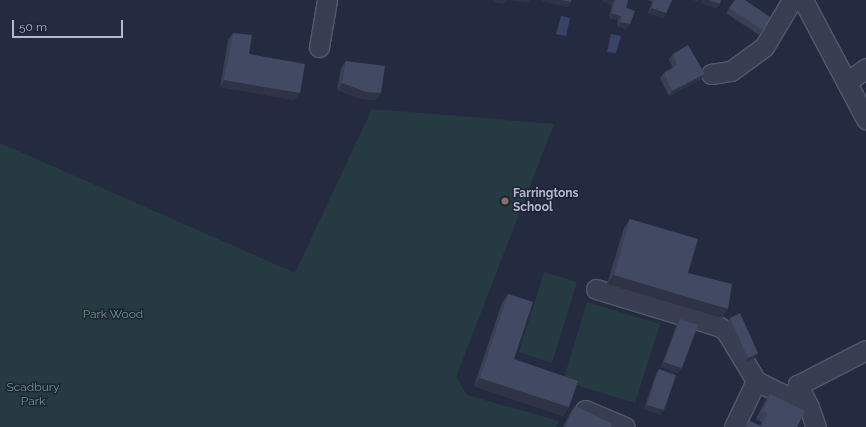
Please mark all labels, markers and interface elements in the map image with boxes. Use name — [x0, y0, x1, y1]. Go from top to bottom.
scale bar — [14, 12, 125, 38]
text: 50 m — [19, 20, 47, 34]
place label: Farringtons School — [513, 187, 578, 215]
marker: Farringtons School — [500, 196, 510, 206]
park label: Park Wood — [82, 308, 144, 322]
park label: Scadbury Park — [6, 381, 60, 409]

